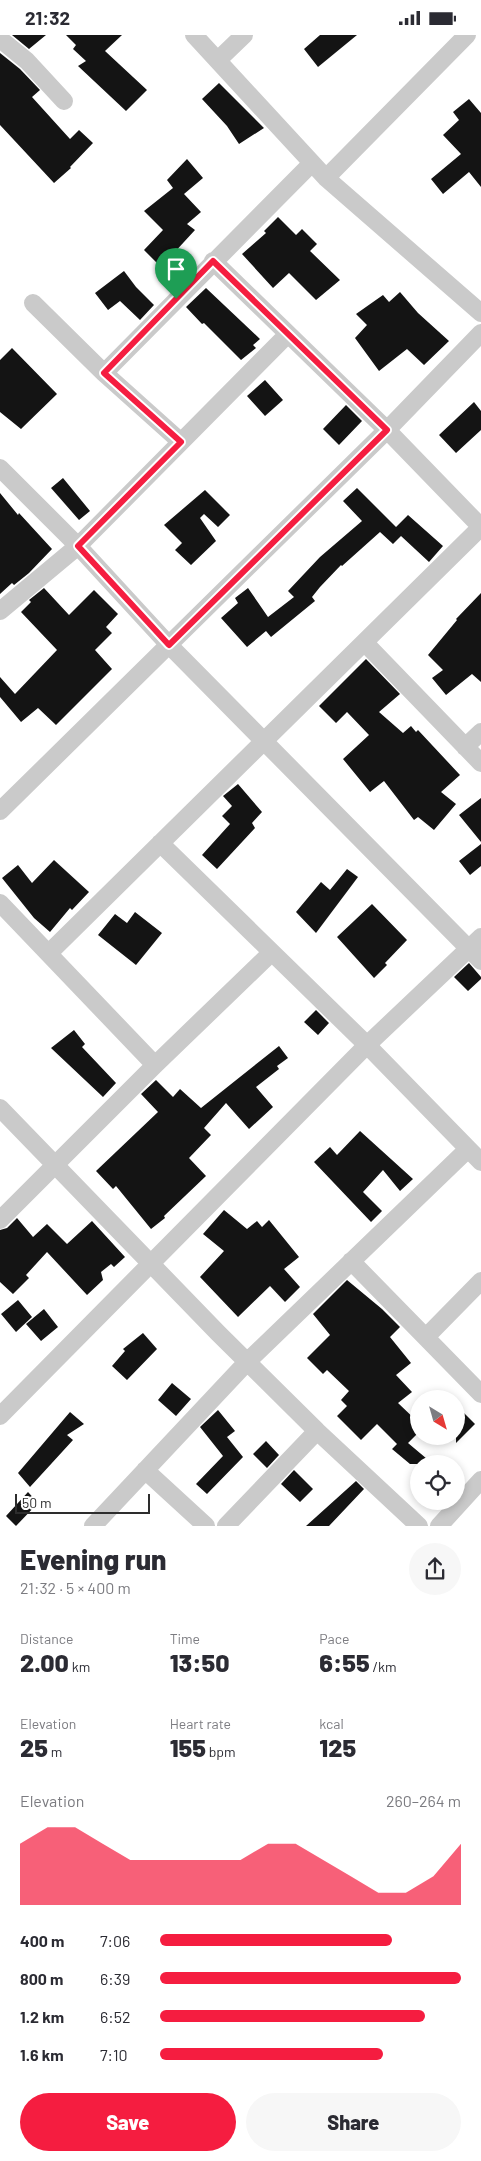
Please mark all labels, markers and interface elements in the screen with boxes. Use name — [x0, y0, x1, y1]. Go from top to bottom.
text: 21:32 — [25, 6, 70, 29]
pin — [155, 248, 197, 299]
icon: arrive — [162, 255, 190, 283]
north arrow — [410, 1390, 465, 1445]
map controls — [410, 1390, 465, 1510]
button: locate — [410, 1455, 465, 1510]
scale bar — [15, 1491, 150, 1514]
text: 50 m — [22, 1494, 51, 1511]
text: Evening run — [20, 1542, 166, 1576]
button: share — [409, 1543, 461, 1595]
text: 21:32 · 5 × 400 m — [20, 1578, 131, 1597]
text: Distance — [20, 1630, 73, 1647]
text: Time — [170, 1630, 200, 1647]
text: Pace — [319, 1630, 349, 1647]
text: 2.00 — [20, 1647, 69, 1677]
text: 13:50 — [170, 1647, 230, 1677]
text: 6:55 — [319, 1647, 370, 1677]
text: km — [69, 1658, 90, 1675]
text: /km — [370, 1658, 397, 1675]
text: Elevation — [20, 1715, 76, 1732]
text: Heart rate — [170, 1715, 231, 1732]
text: kcal — [319, 1715, 344, 1732]
text: 25 — [20, 1732, 48, 1762]
text: 155 — [170, 1732, 206, 1762]
text: 125 — [319, 1732, 356, 1762]
text: m — [48, 1743, 62, 1760]
text: bpm — [206, 1743, 236, 1760]
text: Elevation — [20, 1791, 84, 1810]
text: 260–264 m — [386, 1791, 461, 1810]
text: 400 m — [20, 1931, 64, 1950]
text: 7:06 — [100, 1931, 130, 1950]
text: 800 m — [20, 1969, 63, 1988]
text: 6:39 — [100, 1969, 130, 1988]
text: 1.2 km — [20, 2007, 64, 2026]
text: 6:52 — [100, 2007, 130, 2026]
text: 1.6 km — [20, 2045, 64, 2064]
text: 7:10 — [100, 2045, 128, 2064]
button: Save — [20, 2093, 236, 2151]
button: Share — [246, 2093, 461, 2151]

